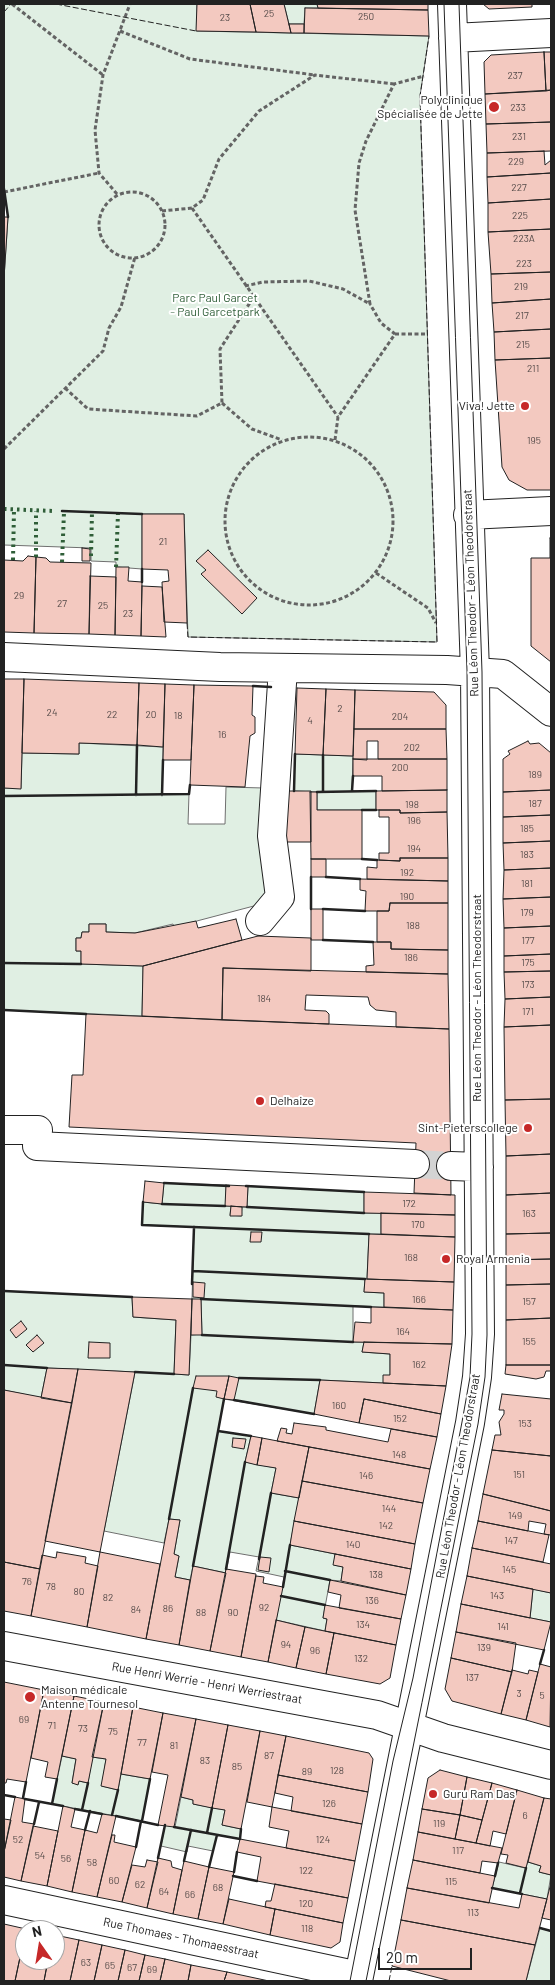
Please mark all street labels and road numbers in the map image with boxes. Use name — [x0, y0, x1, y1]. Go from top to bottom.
street label: Rue Léon Theodor - Léon Theodorstraat — [460, 489, 482, 697]
street label: Rue Léon Theodor - Léon Theodorstraat — [470, 894, 484, 1102]
street label: Rue Léon Theodor - Léon Theodorstraat — [433, 1373, 483, 1579]
street label: Rue Henri Werrie - Henri Werriestraat — [111, 1659, 303, 1707]
street label: Rue Thomaes - Thomaesstraat — [102, 1914, 260, 1962]

